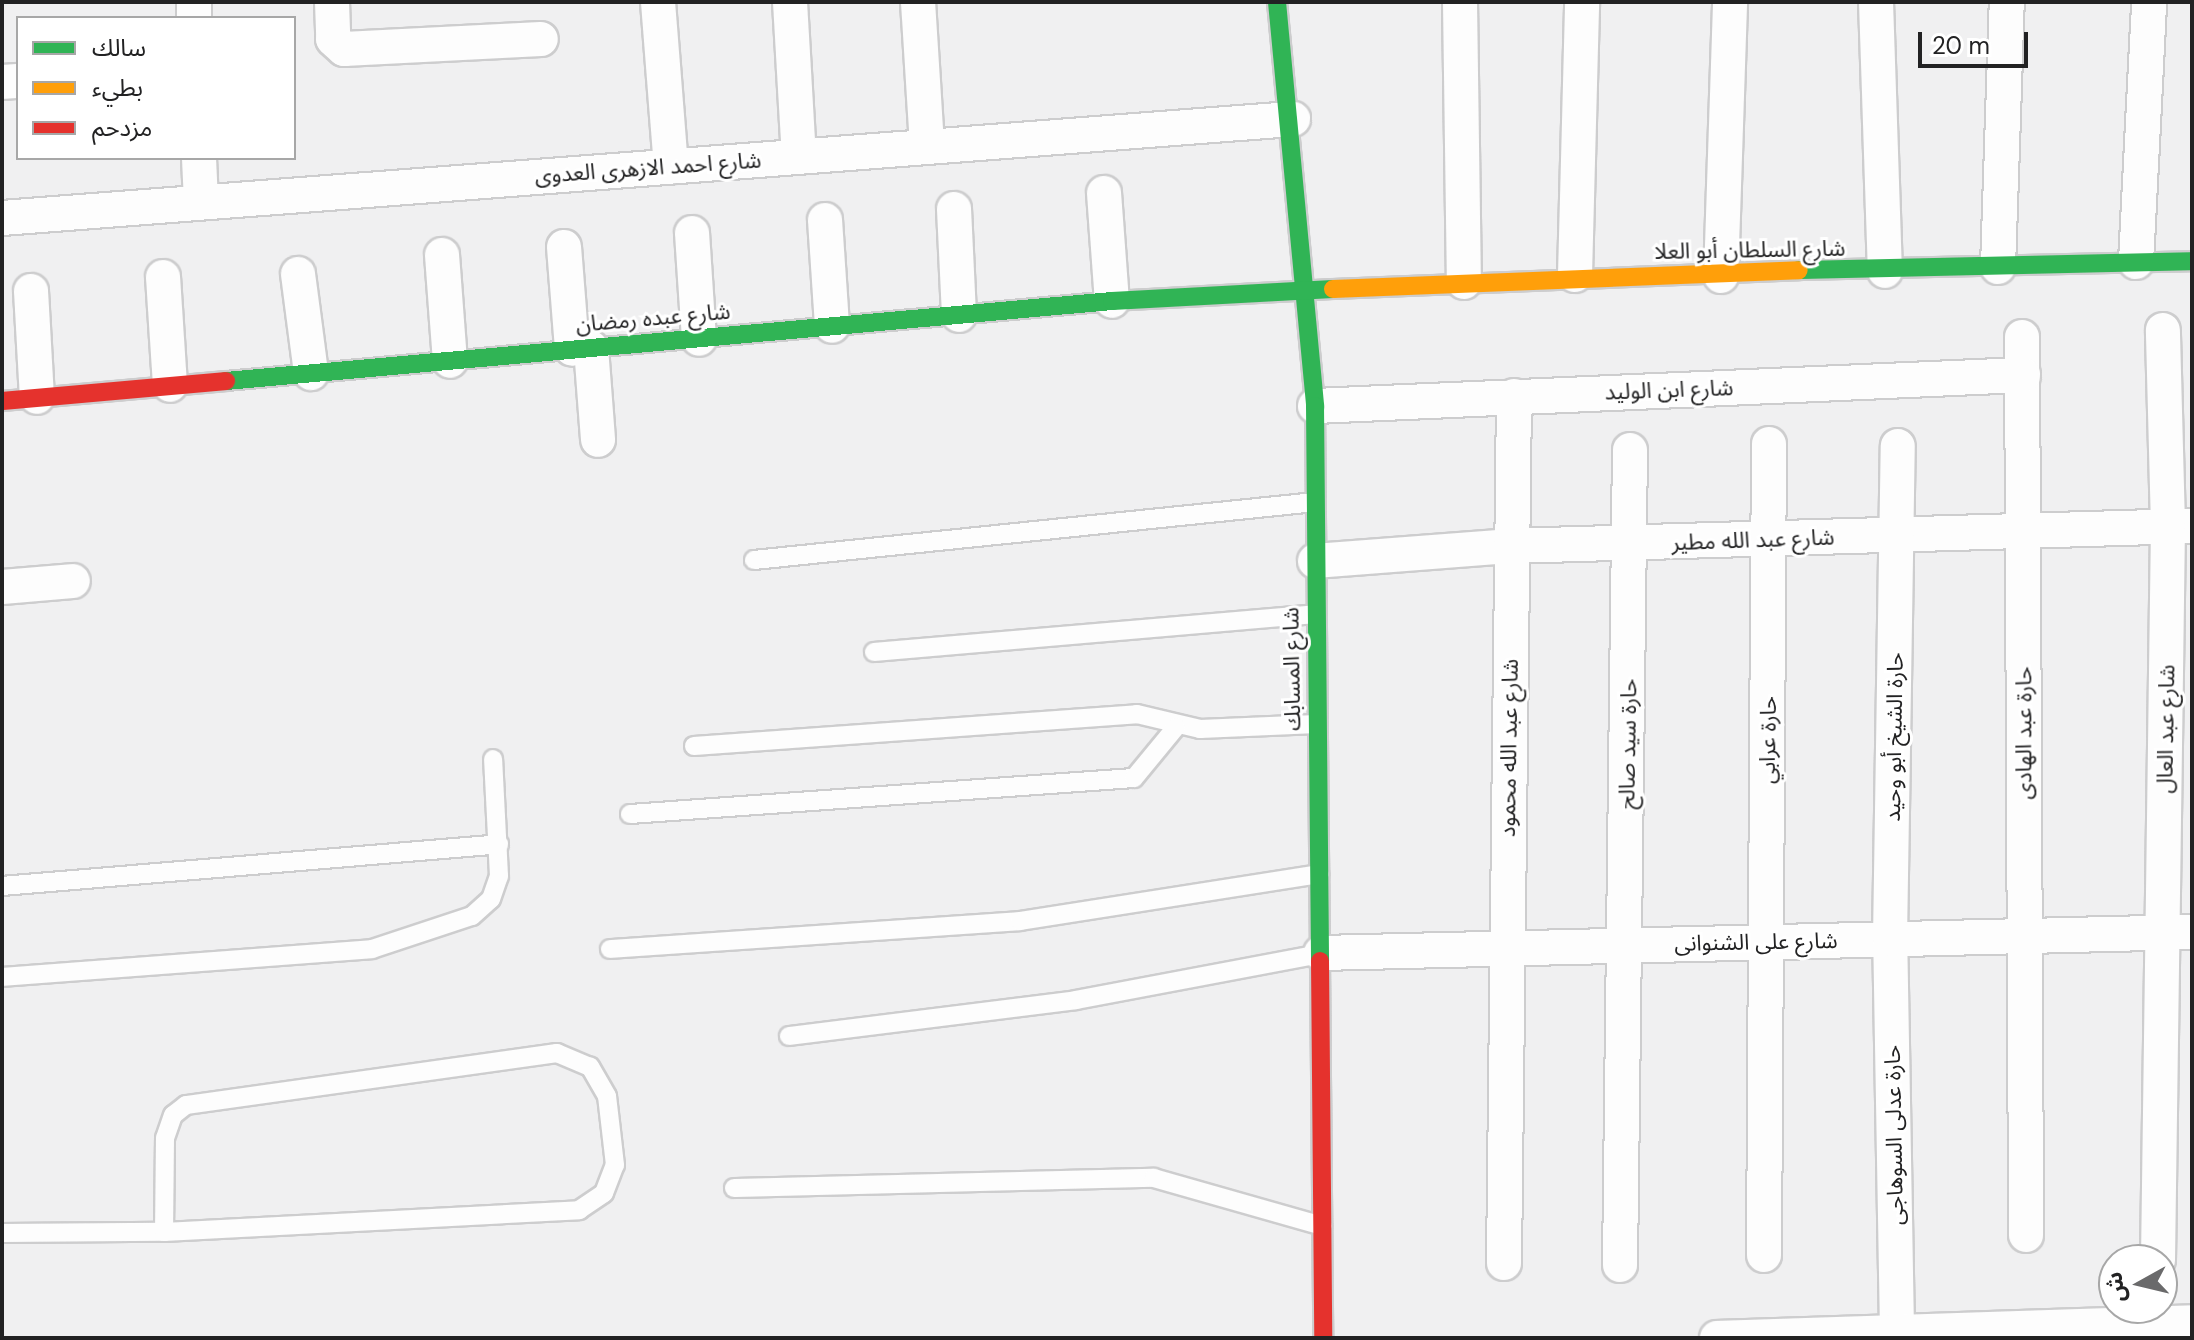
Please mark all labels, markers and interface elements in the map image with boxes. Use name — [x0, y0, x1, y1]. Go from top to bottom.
legend — [16, 16, 296, 160]
scale bar — [1922, 16, 2032, 66]
text: 20 m — [1932, 30, 1990, 61]
text: سالك — [92, 32, 146, 63]
text: بطيء — [92, 72, 143, 103]
text: مزدحم — [92, 112, 152, 143]
street label: شارع احمد الازهرى العدوى — [534, 147, 762, 189]
street label: شارع السلطان أبو العلا — [1654, 235, 1846, 265]
street label: شارع عبده رمضان — [575, 298, 731, 338]
street label: شارع ابن الوليد — [1604, 375, 1734, 405]
street label: شارع عبد الله مطير — [1671, 524, 1835, 556]
street label: شارع المسابك — [1278, 607, 1306, 731]
street label: حارة الشيخ أبو وحيد — [1879, 652, 1909, 822]
street label: شارع عبد الله محمود — [1494, 659, 1524, 837]
street label: شارع عبد العال — [2152, 664, 2180, 794]
street label: حارة عبد الهادى — [2011, 666, 2037, 800]
street label: حارة سيد صالح — [1614, 678, 1642, 810]
street label: حارة عرابي — [1754, 696, 1782, 784]
street label: شارع على الشنوانى — [1674, 927, 1838, 957]
street label: حارة عدلى السوهاجى — [1879, 1045, 1909, 1225]
north arrow — [2098, 1244, 2178, 1324]
text: ش — [2099, 1270, 2132, 1304]

